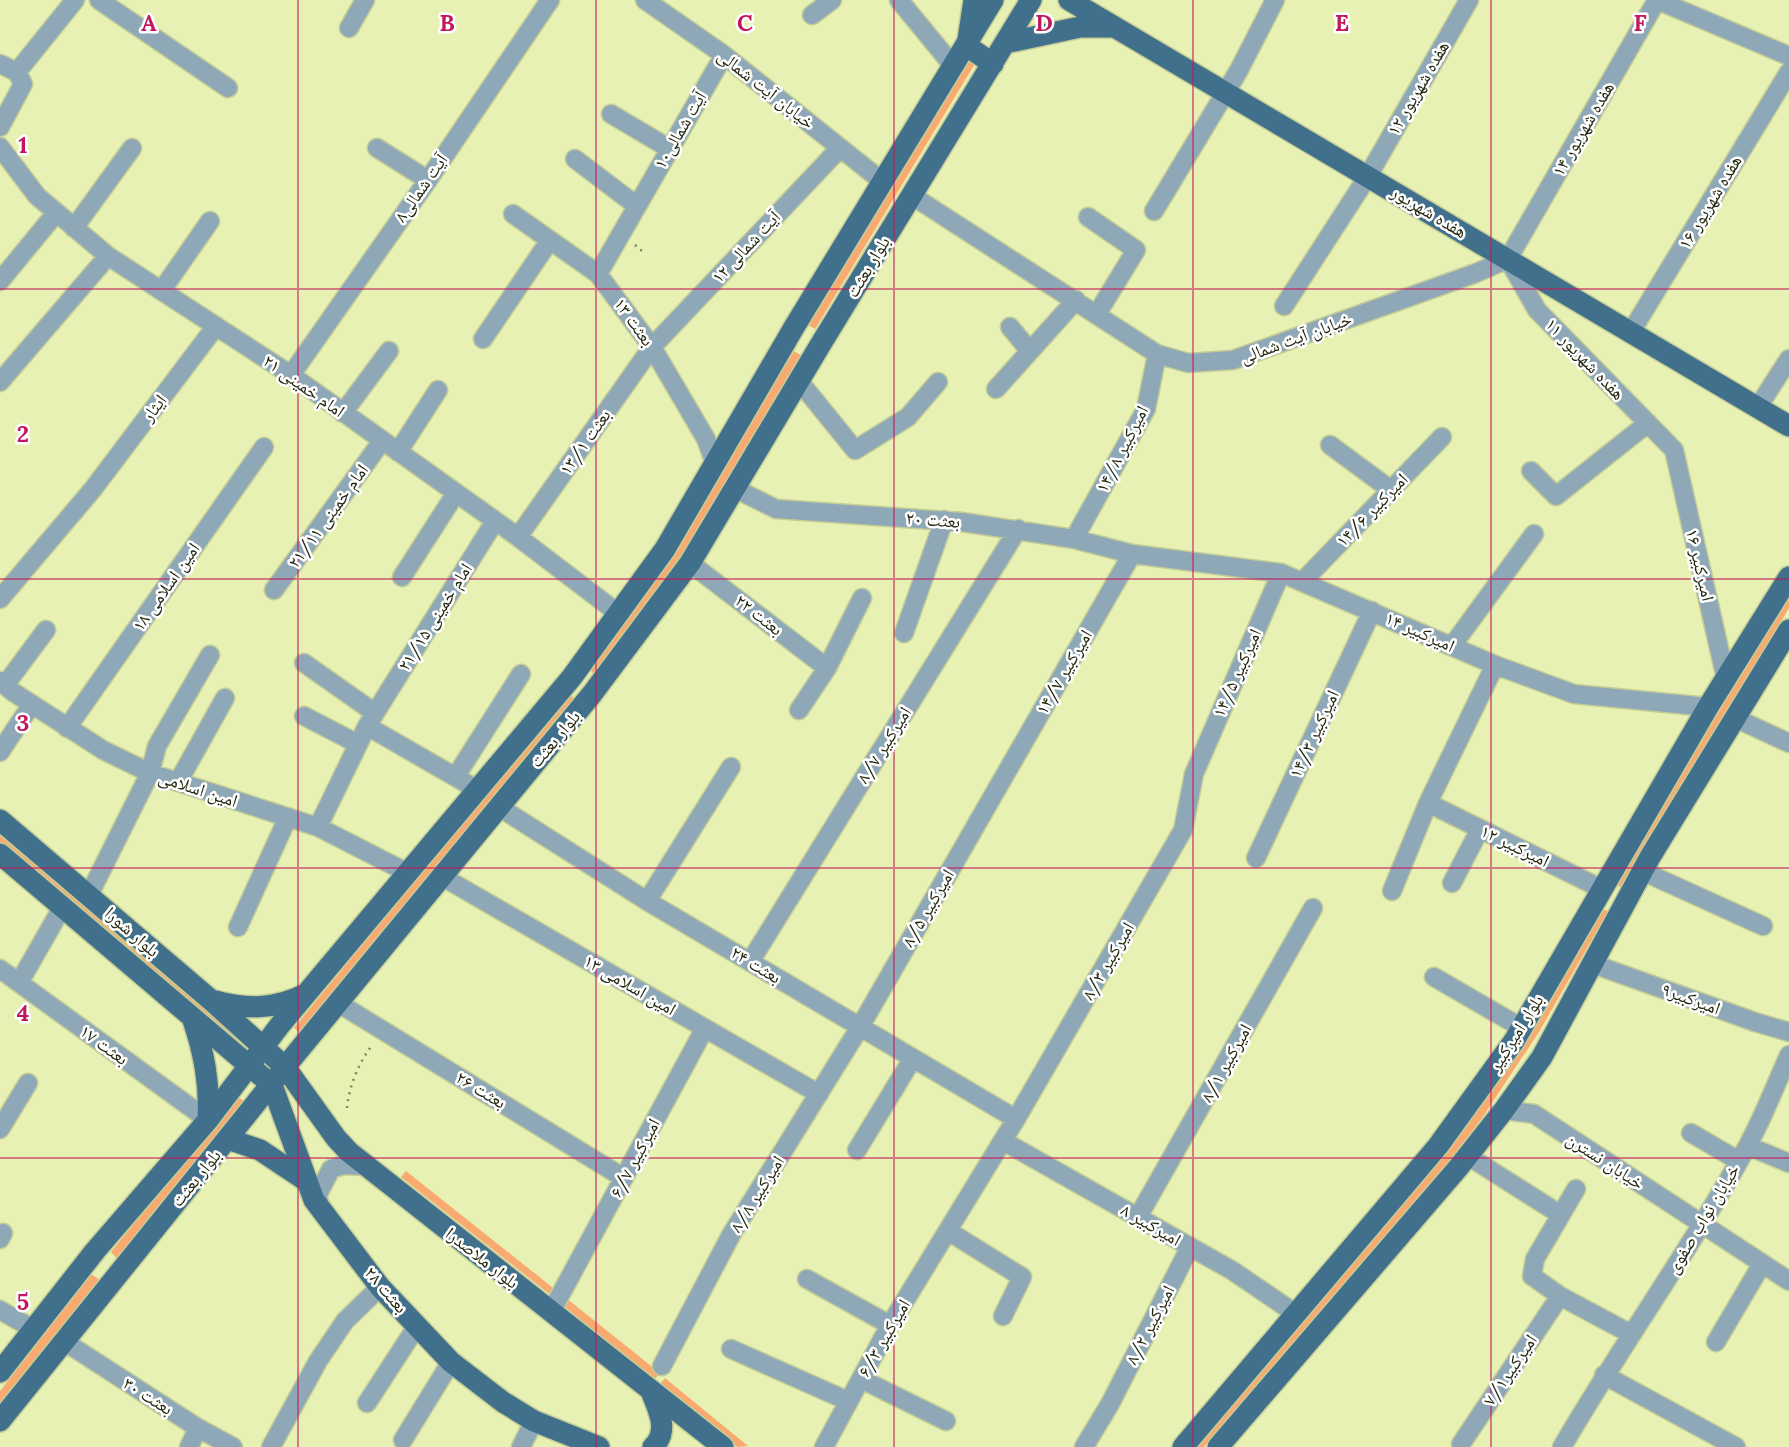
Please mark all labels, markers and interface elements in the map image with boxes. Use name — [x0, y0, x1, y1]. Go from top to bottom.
text: A — [141, 8, 157, 37]
text: B — [439, 8, 455, 37]
text: C — [737, 8, 753, 37]
text: D — [1035, 8, 1053, 37]
text: E — [1335, 8, 1349, 37]
text: F — [1633, 8, 1647, 37]
street label: هفده شهریور ۱۲ — [1381, 36, 1454, 139]
street label: خیابان آیت شمالی — [713, 43, 820, 134]
street label: هفده شهریور ۱۴ — [1546, 77, 1619, 180]
street label: آیت شمالی۱۰ — [648, 86, 711, 173]
text: 1 — [18, 130, 28, 159]
street label: آیت شمالی۸ — [389, 149, 453, 226]
street label: هفده شهریور ۱۶ — [1673, 151, 1747, 253]
street label: هفده شهریور — [1386, 180, 1471, 243]
street label: آیت شمالی ۱۲ — [706, 205, 785, 288]
street label: بلوار بعثت — [840, 232, 895, 302]
street label: بعثت ۱۳ — [609, 293, 660, 351]
street label: خیابان آیت شمالی — [1237, 307, 1355, 368]
street label: هفده شهریور ۱۱ — [1541, 313, 1630, 404]
street label: امام خمینی ۲۱ — [258, 349, 350, 423]
street label: ایثار — [135, 389, 171, 427]
street label: امیرکبیر ۱۴/۸ — [1090, 402, 1153, 496]
street label: بعثت ۱۳/۱ — [554, 404, 616, 479]
text: 2 — [17, 419, 29, 448]
street label: امام خمینی ۲۱/۱۱ — [282, 459, 374, 573]
street label: امیرکبیر ۱۴/۶ — [1331, 468, 1413, 552]
street label: بعثت ۲۰ — [905, 506, 961, 533]
street label: امیرکبیر ۱۶ — [1681, 526, 1720, 603]
street label: امین اسلامی ۱۸ — [127, 538, 205, 635]
street label: امام خمینی ۲۱/۱۵ — [392, 558, 478, 676]
street label: بعثت ۲۲ — [731, 589, 788, 640]
street label: امیرکبیر ۱۴ — [1382, 606, 1459, 657]
street label: امیرکبیر ۱۴/۷ — [1030, 625, 1097, 718]
street label: امیرکبیر ۱۴/۵ — [1207, 625, 1266, 720]
street label: امیرکبیر ۱۴/۳ — [1283, 686, 1344, 781]
street label: امیرکبیر ۸/۷ — [851, 702, 916, 787]
street label: بلوار بعثت — [524, 705, 585, 772]
text: 3 — [17, 708, 29, 737]
street label: امین اسلامی — [156, 765, 241, 812]
street label: امیرکبیر ۱۲ — [1477, 819, 1553, 872]
street label: امیرکبیر ۸/۵ — [896, 865, 959, 951]
street label: بلوار شورا — [100, 902, 165, 962]
street label: امیرکبیر ۸/۳ — [1076, 918, 1139, 1004]
street label: بعثت ۲۴ — [727, 941, 786, 988]
street label: امین اسلامی ۱۳ — [580, 949, 681, 1020]
street label: امیرکبیر۹ — [1659, 977, 1724, 1020]
street label: بلوار امیرکبیر — [1482, 990, 1548, 1076]
text: 4 — [17, 998, 29, 1027]
street label: بعثت ۱۷ — [75, 1019, 133, 1070]
street label: امیرکبیر ۸/۱ — [1195, 1020, 1256, 1106]
street label: بعثت ۲۶ — [452, 1066, 511, 1113]
street label: امیرکبیر ۶/۷ — [604, 1114, 665, 1201]
street label: خیابان نسترن — [1562, 1127, 1649, 1194]
street label: بلوار بعثت — [165, 1144, 226, 1211]
street label: امیرکبیر ۸/۸ — [724, 1151, 789, 1236]
street label: خیابان نواب صفوی — [1661, 1160, 1744, 1278]
street label: امیرکبیر ۸ — [1117, 1198, 1185, 1251]
street label: بلوار ملاصدرا — [441, 1222, 524, 1293]
street label: بعثت ۲۸ — [360, 1262, 413, 1318]
street label: امیرکبیر ۸/۲ — [1120, 1281, 1179, 1368]
text: 5 — [17, 1287, 29, 1316]
street label: امیرکبیر ۶/۳ — [852, 1295, 915, 1381]
street label: امیرکبیر۷/۱ — [1477, 1330, 1542, 1410]
street label: بعثت ۳۰ — [119, 1371, 178, 1420]

